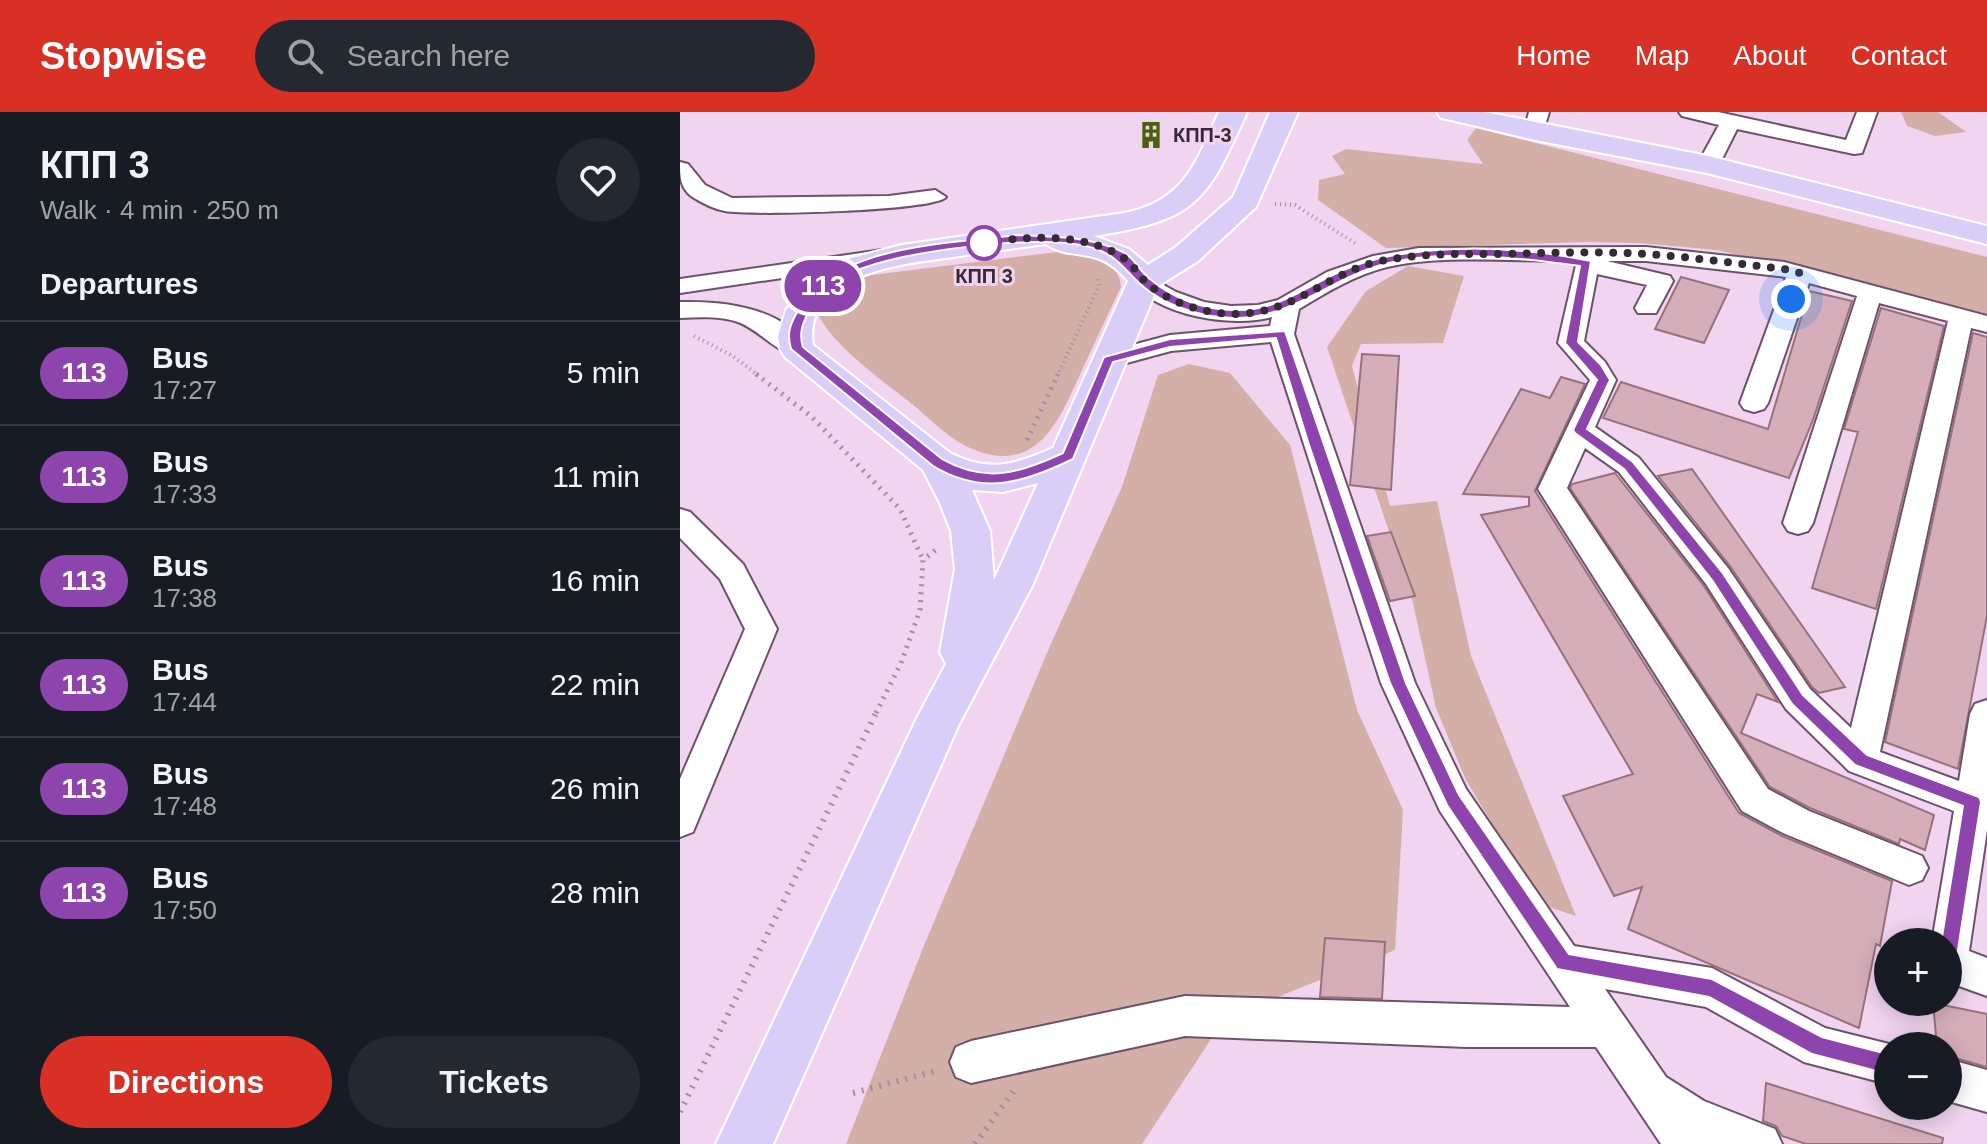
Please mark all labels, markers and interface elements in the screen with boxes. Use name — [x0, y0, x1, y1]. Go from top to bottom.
search box — [255, 20, 815, 92]
icon: search — [283, 34, 327, 78]
text: Stopwise — [40, 35, 207, 77]
text: Search here — [347, 39, 510, 72]
text: Home — [1516, 40, 1591, 71]
text: Map — [1635, 40, 1689, 71]
text: About — [1733, 40, 1807, 71]
text: Contact — [1851, 40, 1947, 71]
building icon: КПП-3 — [1136, 120, 1166, 150]
place label: КПП-3 — [1173, 124, 1232, 146]
button: heart — [556, 138, 640, 222]
text: КПП 3 — [40, 144, 150, 186]
text: Walk · 4 min · 250 m — [40, 195, 279, 225]
marker: КПП 3 — [967, 226, 1001, 260]
line badge: 113 — [777, 260, 869, 312]
place label: КПП 3 — [955, 265, 1013, 287]
text: Departures — [40, 267, 198, 300]
text: 113 — [800, 270, 846, 301]
your location — [1771, 279, 1811, 319]
text: Bus — [152, 341, 209, 374]
text: 5 min — [567, 356, 640, 389]
text: 113 — [61, 357, 107, 388]
text: 17:27 — [152, 375, 217, 405]
text: Bus — [152, 445, 209, 478]
text: 11 min — [552, 460, 640, 493]
text: 113 — [61, 461, 107, 492]
text: 17:33 — [152, 479, 217, 509]
text: Bus — [152, 549, 209, 582]
text: 16 min — [550, 564, 640, 597]
text: 113 — [61, 565, 107, 596]
text: 17:38 — [152, 583, 217, 613]
text: Bus — [152, 653, 209, 686]
text: 22 min — [550, 668, 640, 701]
text: 113 — [61, 669, 107, 700]
text: 17:44 — [152, 687, 217, 717]
text: Bus — [152, 757, 209, 790]
text: 26 min — [550, 772, 640, 805]
text: 113 — [61, 773, 107, 804]
text: 17:48 — [152, 791, 217, 821]
text: Bus — [152, 861, 209, 894]
text: 28 min — [550, 876, 640, 909]
text: 113 — [61, 877, 107, 908]
text: 17:50 — [152, 895, 217, 925]
map controls — [1874, 928, 1962, 1120]
button: + — [1874, 928, 1962, 1016]
button: − — [1874, 1032, 1962, 1120]
button: Directions — [40, 1036, 332, 1128]
button: Tickets — [348, 1036, 640, 1128]

